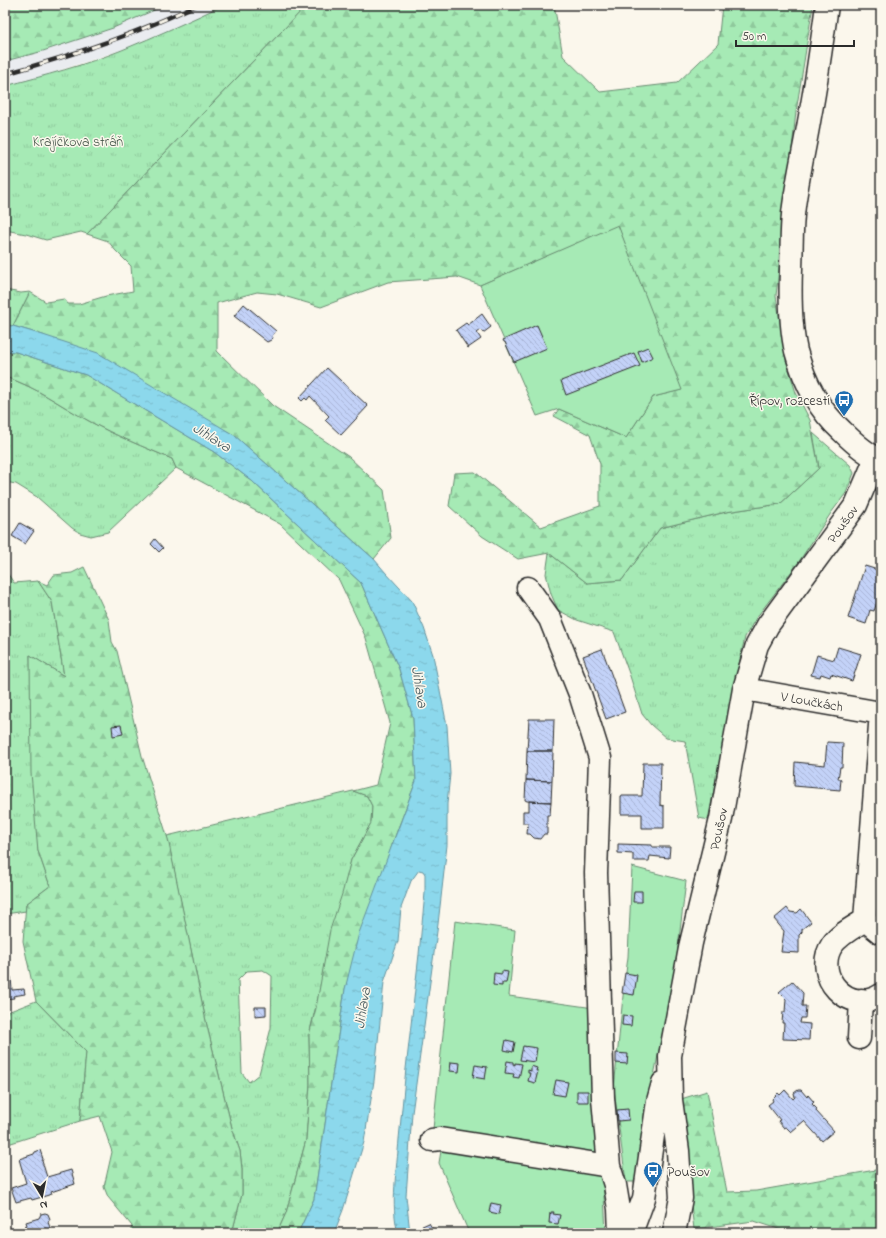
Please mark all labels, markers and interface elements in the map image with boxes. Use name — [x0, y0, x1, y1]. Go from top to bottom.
scale bar — [736, 22, 854, 48]
text: 50 m — [742, 28, 766, 46]
park label: Krajíčkova stráň — [33, 132, 123, 153]
bus stop icon: Řípov, rozcestí — [833, 389, 855, 417]
place label: Řípov, rozcestí — [749, 391, 830, 412]
water label: Jihlava — [188, 417, 236, 459]
street label: Poušov — [822, 501, 864, 548]
water label: Jihlava — [405, 665, 433, 710]
street label: V Loučkách — [778, 687, 844, 718]
street label: Poušov — [705, 806, 734, 852]
water label: Jihlava — [349, 985, 377, 1030]
bus stop icon: Poušov — [642, 1160, 664, 1188]
place label: Poušov — [667, 1162, 710, 1183]
north arrow — [22, 1176, 62, 1216]
text: N — [39, 1196, 49, 1213]

